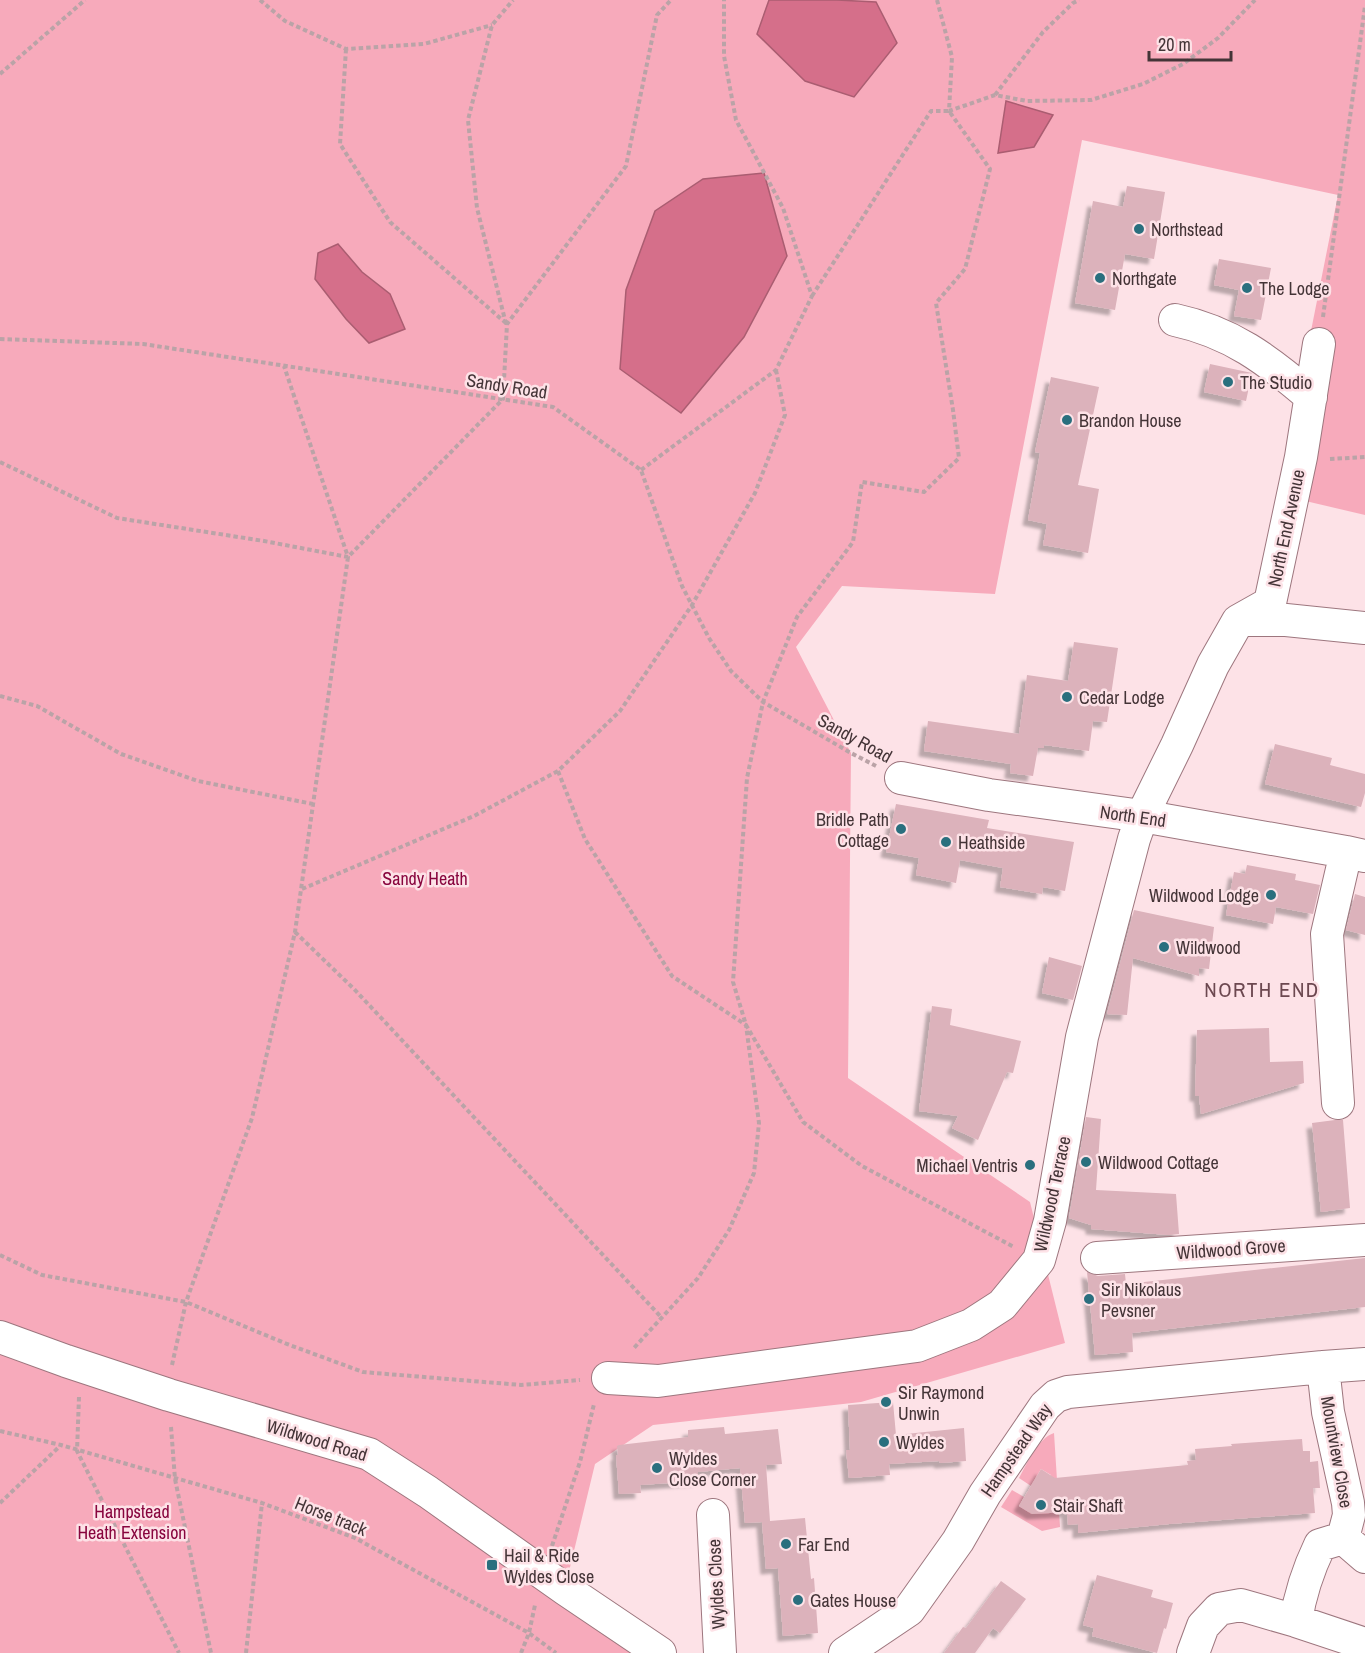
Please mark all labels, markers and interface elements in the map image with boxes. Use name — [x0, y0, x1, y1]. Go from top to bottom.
scale bar — [1149, 24, 1232, 62]
text: 20 m — [1158, 32, 1191, 57]
place label: Northstead — [1151, 217, 1223, 242]
marker: Northstead — [1132, 222, 1146, 236]
place label: Northgate — [1112, 266, 1177, 291]
marker: Northgate — [1093, 271, 1107, 285]
place label: The Lodge — [1259, 276, 1330, 301]
marker: The Lodge — [1240, 281, 1254, 295]
street label: Sandy Road — [465, 367, 549, 405]
place label: The Studio — [1240, 370, 1312, 395]
marker: The Studio — [1221, 375, 1235, 389]
place label: Brandon House — [1079, 408, 1182, 433]
marker: Brandon House — [1060, 413, 1074, 427]
street label: North End Avenue — [1261, 467, 1311, 589]
place label: Cedar Lodge — [1079, 685, 1164, 710]
marker: Cedar Lodge — [1060, 690, 1074, 704]
street label: Sandy Road — [813, 707, 897, 769]
street label: North End — [1098, 799, 1168, 833]
place label: Bridle Path Cottage — [816, 807, 889, 853]
marker: Bridle Path Cottage — [894, 822, 908, 836]
place label: Heathside — [958, 830, 1025, 855]
marker: Heathside — [939, 835, 953, 849]
park label: Sandy Heath — [382, 866, 468, 891]
place label: Wildwood Lodge — [1149, 883, 1259, 908]
marker: Wildwood Lodge — [1264, 888, 1278, 902]
place label: Wildwood — [1176, 935, 1241, 960]
marker: Wildwood — [1157, 940, 1171, 954]
district label: NORTH END — [1204, 975, 1320, 1004]
street label: Wildwood Terrace — [1028, 1134, 1076, 1254]
place label: Wildwood Cottage — [1098, 1150, 1219, 1175]
place label: Michael Ventris — [916, 1153, 1018, 1178]
marker: Wildwood Cottage — [1079, 1155, 1093, 1169]
marker: Michael Ventris — [1023, 1158, 1037, 1172]
street label: Wildwood Grove — [1176, 1233, 1286, 1265]
place label: Sir Nikolaus Pevsner — [1101, 1277, 1181, 1323]
marker: Sir Nikolaus Pevsner — [1082, 1292, 1096, 1306]
place label: Sir Raymond Unwin — [898, 1380, 984, 1426]
street label: Mountview Close — [1315, 1394, 1359, 1510]
marker: Sir Raymond Unwin — [879, 1395, 893, 1409]
street label: Hampstead Way — [975, 1398, 1058, 1502]
street label: Wildwood Road — [264, 1413, 370, 1467]
place label: Wyldes — [896, 1430, 944, 1455]
marker: Wyldes — [877, 1435, 891, 1449]
place label: Wyldes Close Corner — [669, 1446, 756, 1492]
marker: Wyldes Close Corner — [650, 1461, 664, 1475]
street label: Horse track — [291, 1490, 371, 1542]
place label: Stair Shaft — [1053, 1493, 1123, 1518]
marker: Stair Shaft — [1034, 1498, 1048, 1512]
park label: Hampstead Heath Extension — [77, 1499, 187, 1545]
place label: Far End — [798, 1532, 850, 1557]
marker: Far End — [779, 1537, 793, 1551]
street label: Wyldes Close — [701, 1538, 731, 1630]
place label: Hail & Ride Wyldes Close — [504, 1543, 594, 1589]
marker: Hail & Ride Wyldes Close — [485, 1558, 499, 1572]
place label: Gates House — [810, 1588, 896, 1613]
marker: Gates House — [791, 1593, 805, 1607]

